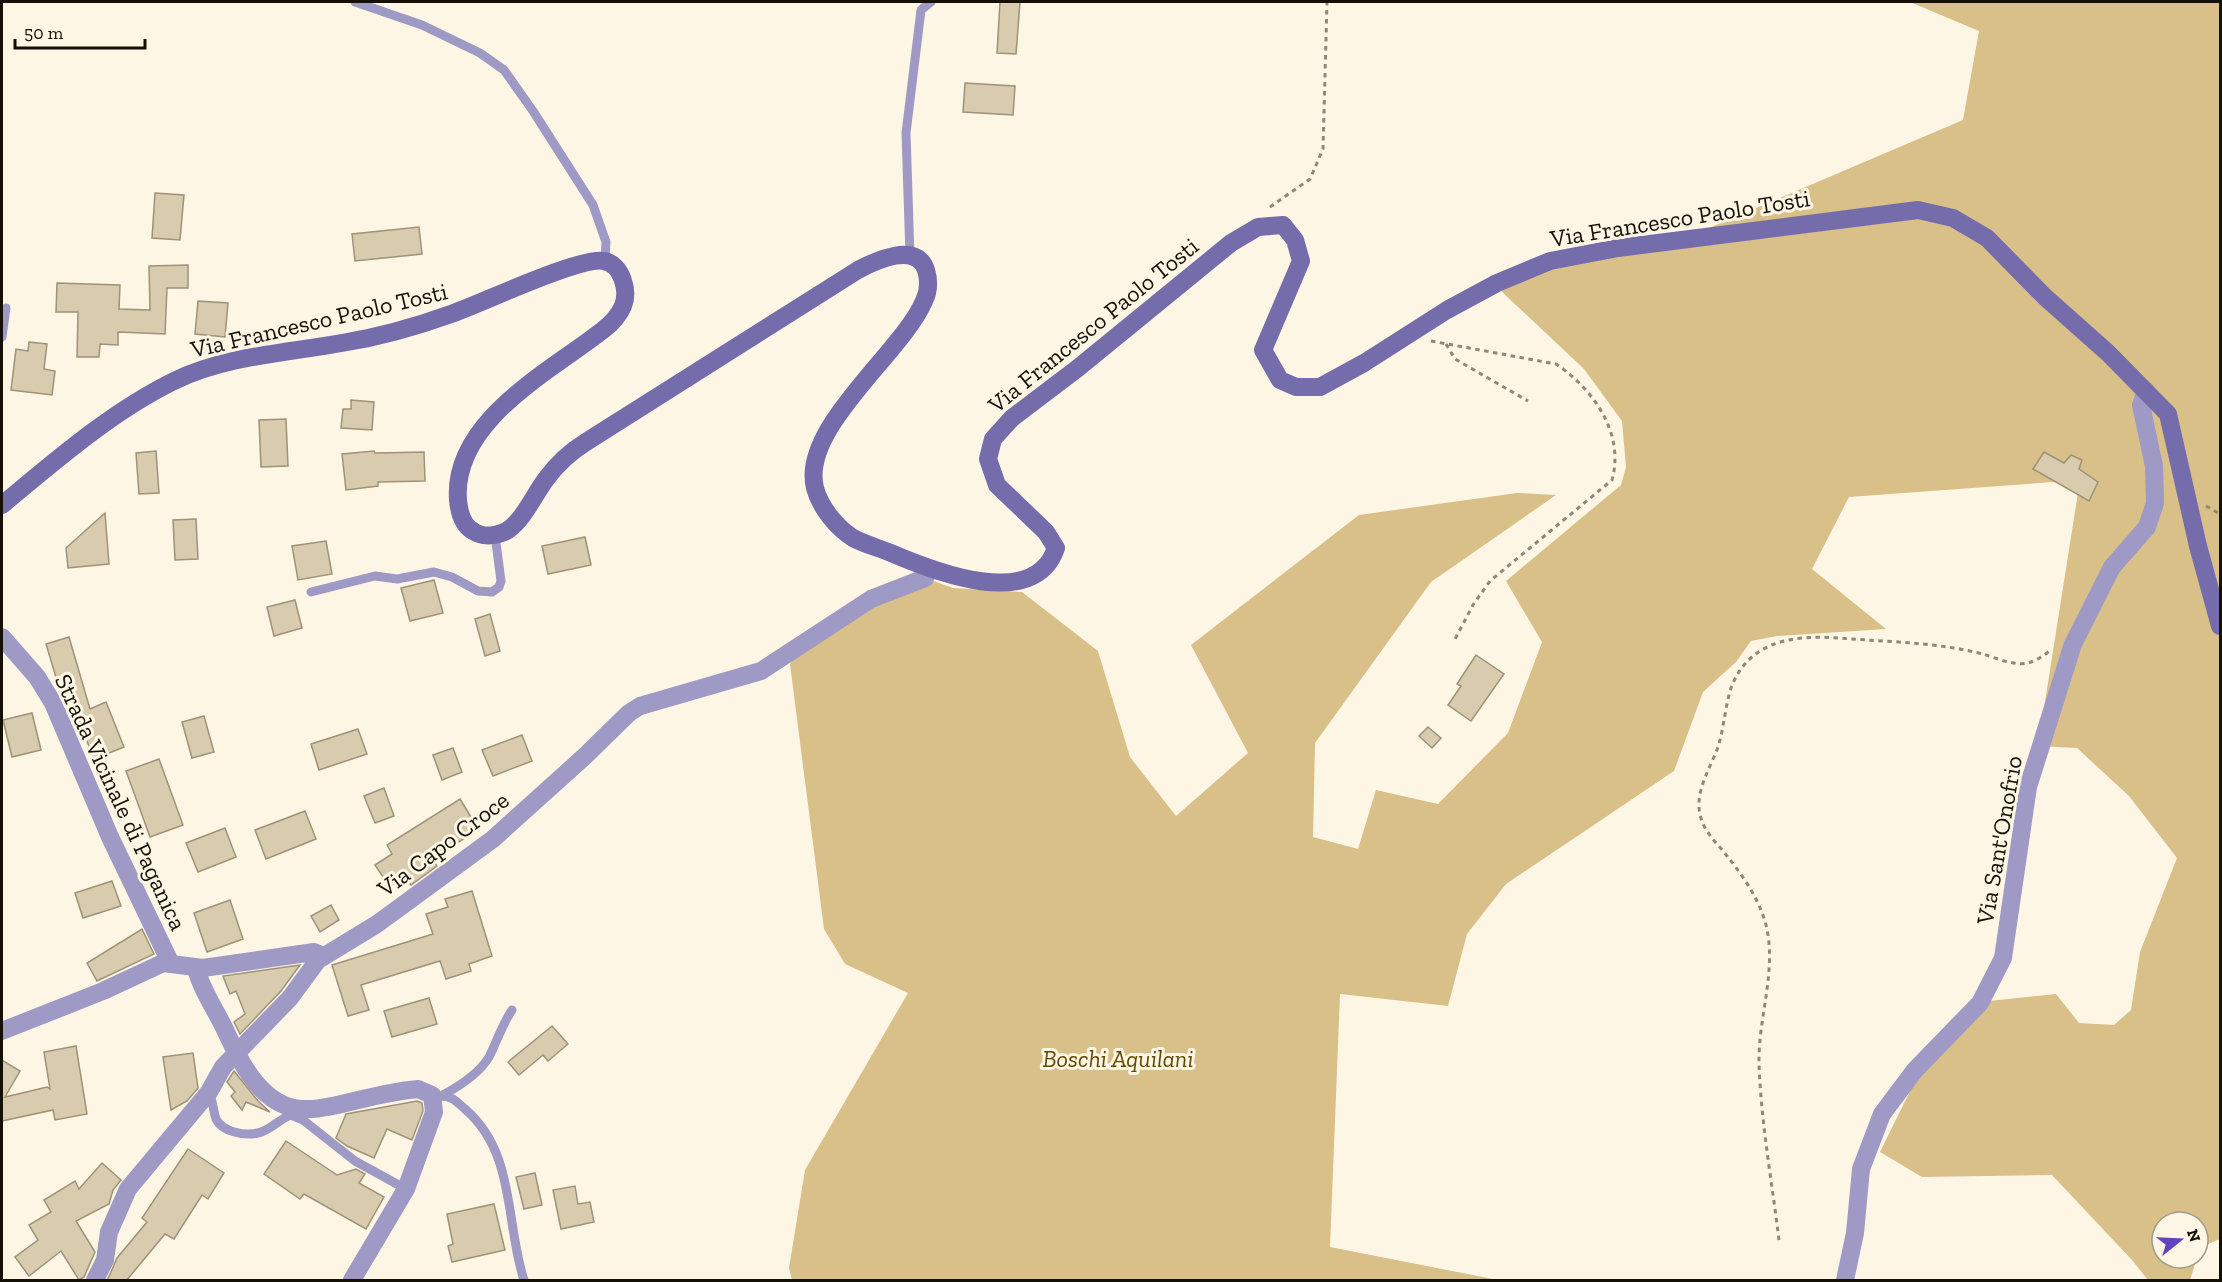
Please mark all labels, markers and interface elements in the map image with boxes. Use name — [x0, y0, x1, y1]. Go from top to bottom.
scale bar — [15, 12, 146, 50]
text: 50 m — [24, 22, 64, 44]
street label: Via Francesco Paolo Tosti — [1547, 183, 1812, 253]
street label: Via Francesco Paolo Tosti — [981, 231, 1204, 419]
street label: Via Francesco Paolo Tosti — [187, 276, 450, 364]
street label: Strada Vicinale di Paganica — [49, 669, 193, 935]
street label: Via Sant'Onofrio — [1970, 753, 2028, 928]
street label: Via Capo Croce — [371, 785, 514, 903]
park label: Boschi Aquilani — [1042, 1044, 1194, 1073]
north arrow — [2150, 1210, 2210, 1270]
text: N — [2183, 1227, 2205, 1244]

